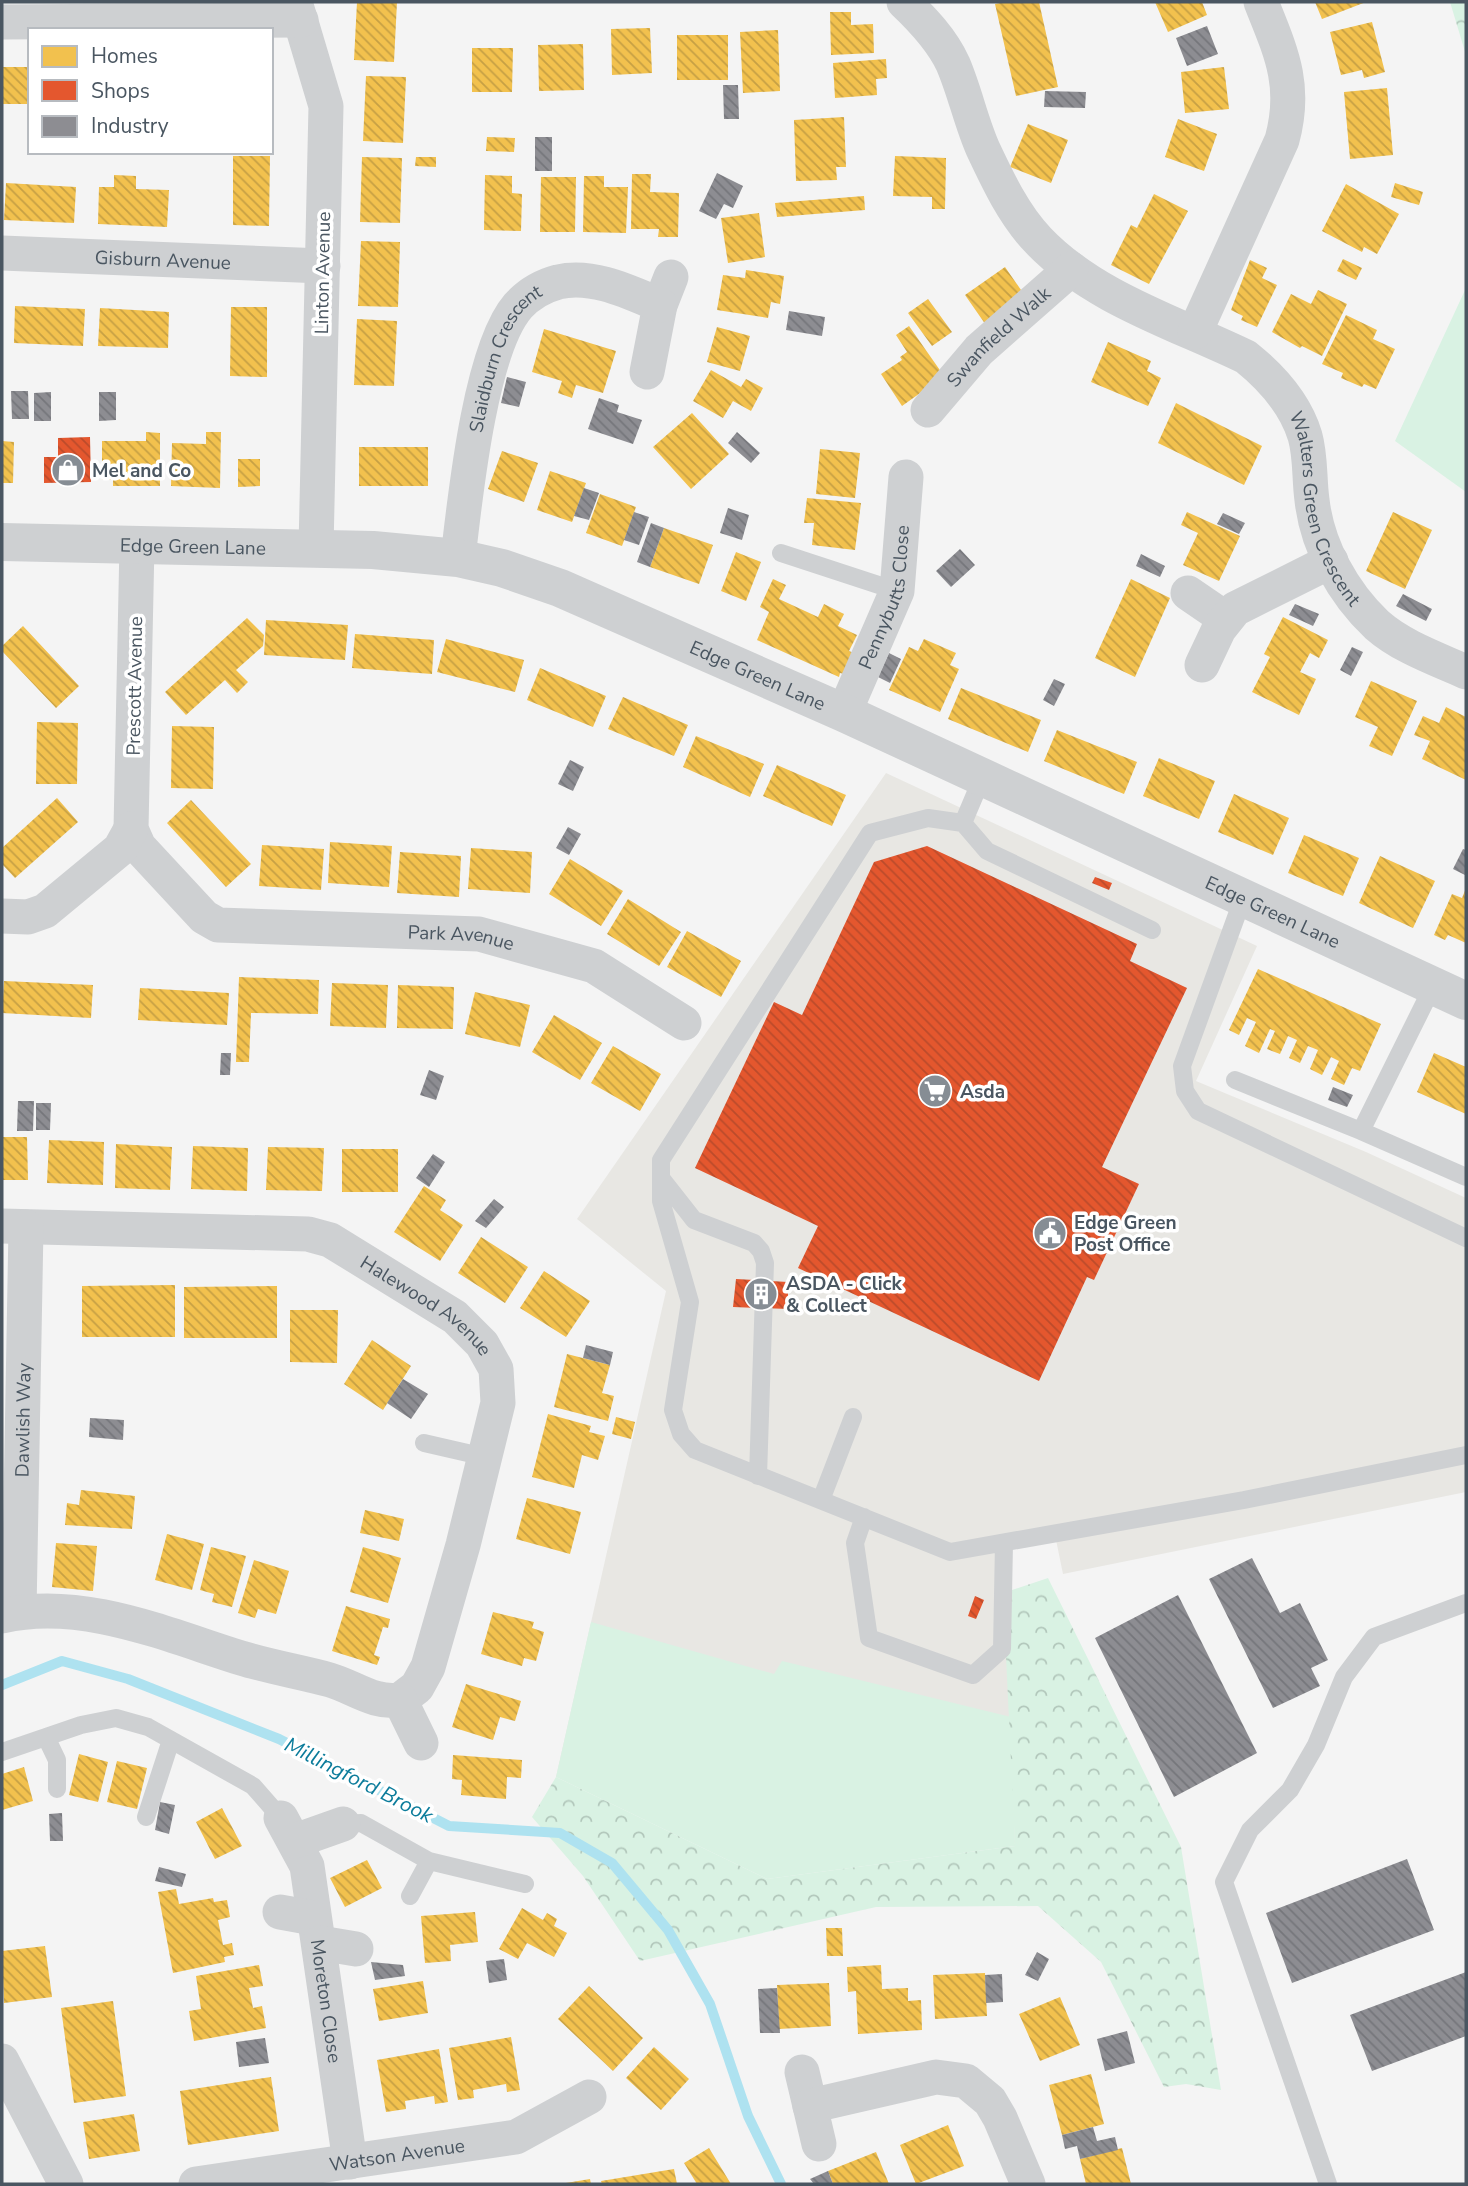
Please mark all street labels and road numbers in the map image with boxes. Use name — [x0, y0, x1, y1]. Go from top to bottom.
street label: Linton Avenue — [309, 211, 337, 335]
street label: Gisburn Avenue — [94, 245, 231, 276]
street label: Slaidburn Crescent — [463, 279, 547, 435]
street label: Swanfield Walk — [941, 281, 1057, 393]
street label: Walters Green Crescent — [1283, 407, 1367, 612]
street label: Pennybutts Close — [853, 524, 916, 674]
street label: Edge Green Lane — [120, 533, 266, 562]
street label: Prescott Avenue — [121, 616, 149, 756]
street label: Edge Green Lane — [685, 635, 829, 717]
street label: Edge Green Lane — [1201, 870, 1344, 955]
street label: Park Avenue — [407, 920, 517, 957]
street label: Halewood Avenue — [355, 1250, 498, 1360]
street label: Dawlish Way — [9, 1362, 38, 1478]
street label: Moreton Close — [304, 1938, 347, 2065]
street label: Watson Avenue — [327, 2133, 466, 2178]

